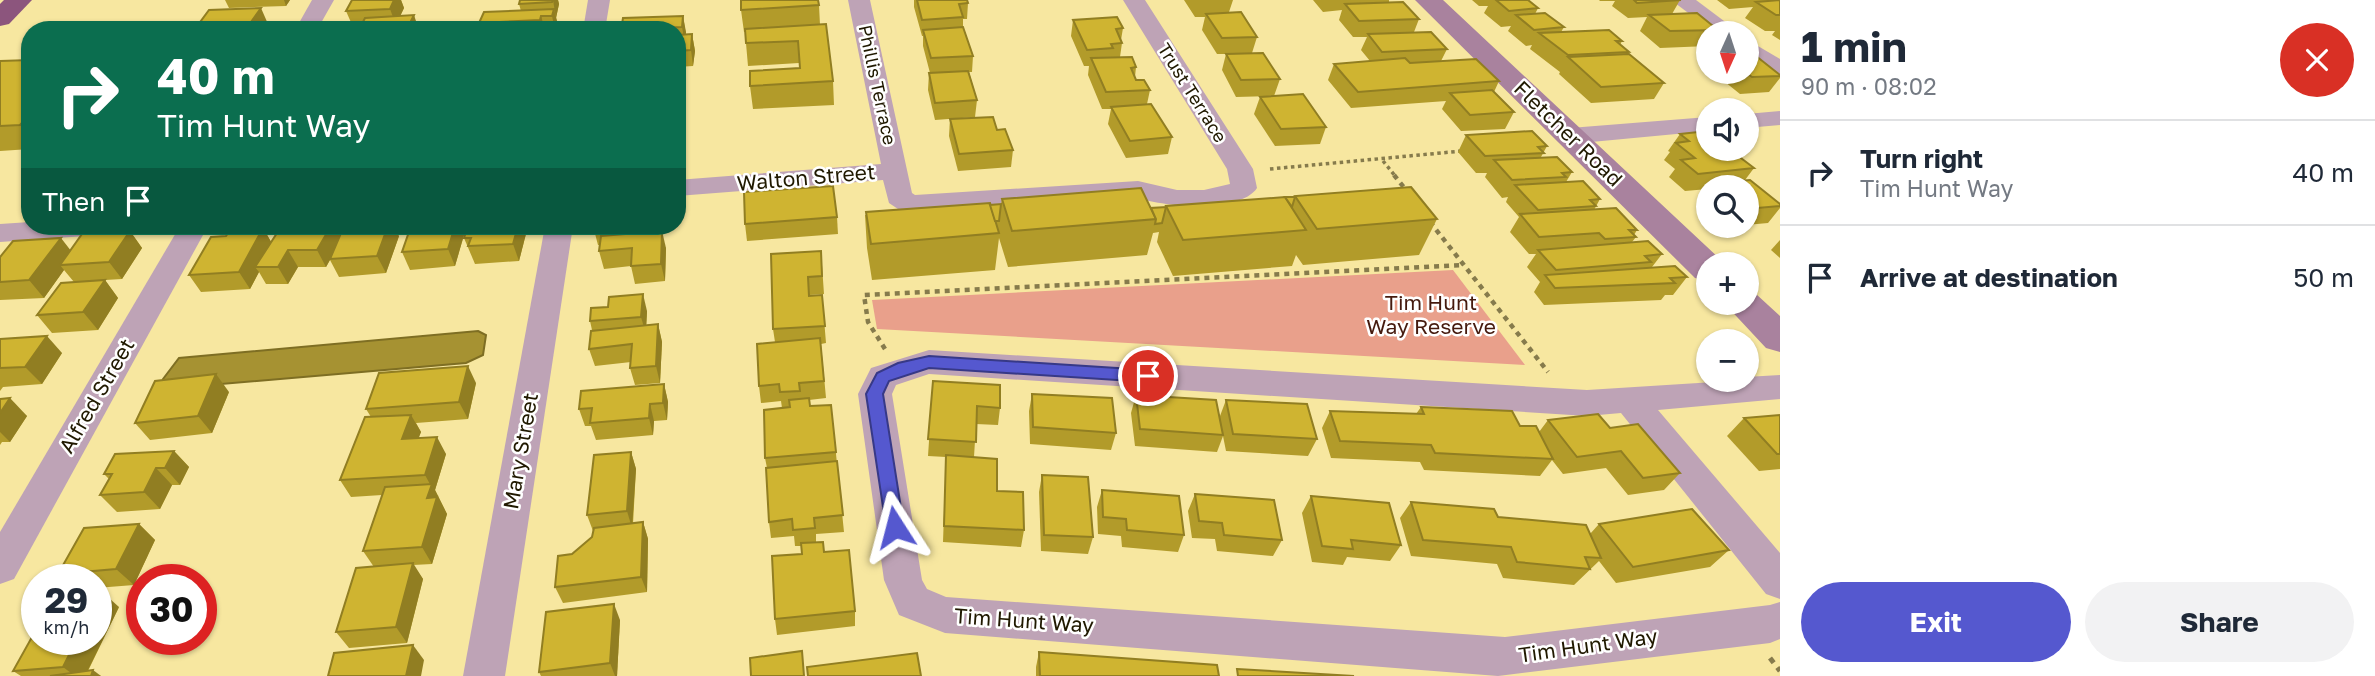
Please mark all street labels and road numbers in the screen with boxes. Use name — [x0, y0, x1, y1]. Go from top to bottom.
street label: Phillis Terrace — [855, 23, 901, 147]
street label: Trust Terrace — [1154, 39, 1232, 146]
street label: Fletcher Road — [1509, 75, 1628, 192]
street label: Walton Street — [736, 158, 876, 196]
street label: Alfred Street — [53, 334, 139, 457]
street label: Mary Street — [497, 391, 543, 511]
street label: Tim Hunt Way — [953, 602, 1095, 638]
street label: Tim Hunt Way — [1517, 622, 1659, 668]

